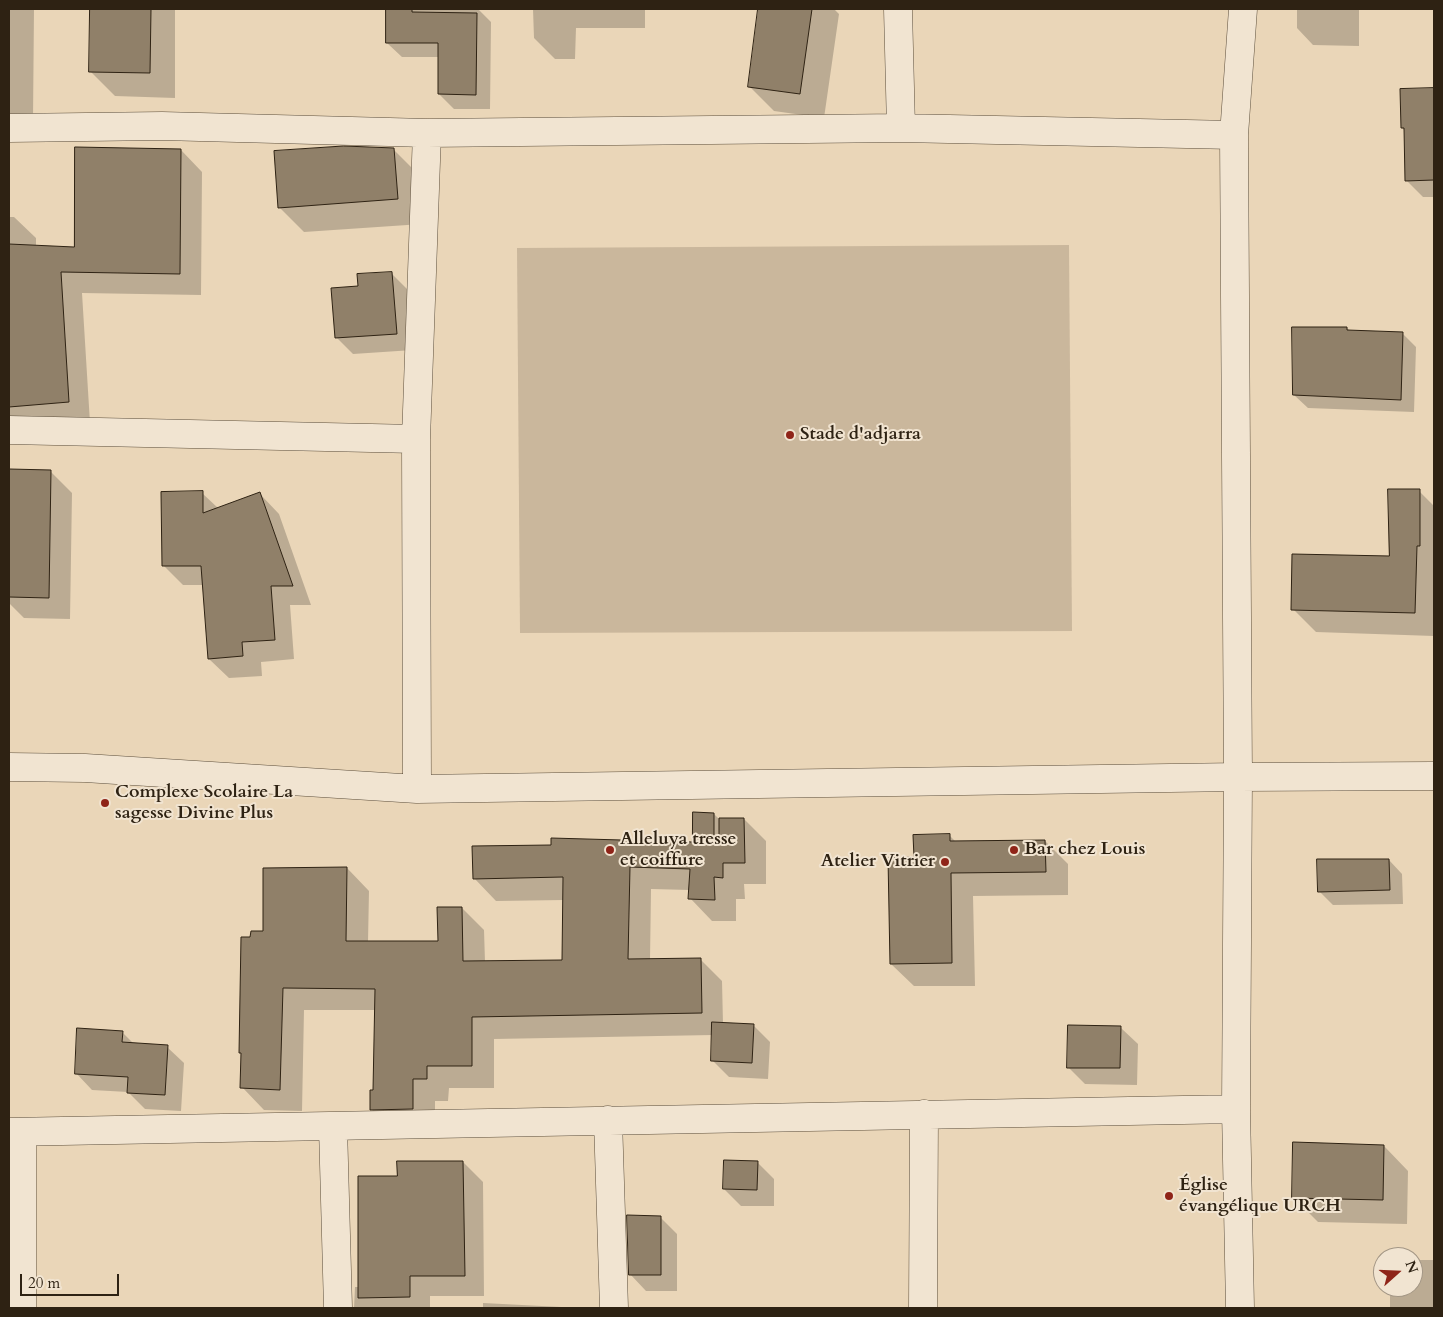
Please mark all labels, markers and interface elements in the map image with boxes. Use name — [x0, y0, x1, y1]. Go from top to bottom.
place label: Stade d'adjarra — [800, 424, 921, 446]
marker: Stade d'adjarra — [784, 429, 796, 441]
place label: Complexe Scolaire La sagesse Divine Plus — [115, 782, 293, 824]
marker: Complexe Scolaire La sagesse Divine Plus — [99, 797, 111, 809]
place label: Alleluya tresse et coiffure — [620, 829, 736, 872]
place label: Bar chez Louis — [1024, 839, 1145, 861]
marker: Alleluya tresse et coiffure — [604, 844, 616, 856]
marker: Bar chez Louis — [1008, 844, 1020, 856]
place label: Atelier Vitrier — [821, 851, 935, 873]
marker: Atelier Vitrier — [939, 856, 951, 868]
place label: Église évangélique URCH — [1179, 1175, 1341, 1218]
marker: Église évangélique URCH — [1163, 1190, 1175, 1202]
north arrow — [1373, 1247, 1423, 1297]
text: N — [1401, 1258, 1423, 1276]
scale bar — [22, 1264, 121, 1296]
text: 20 m — [28, 1273, 60, 1293]

